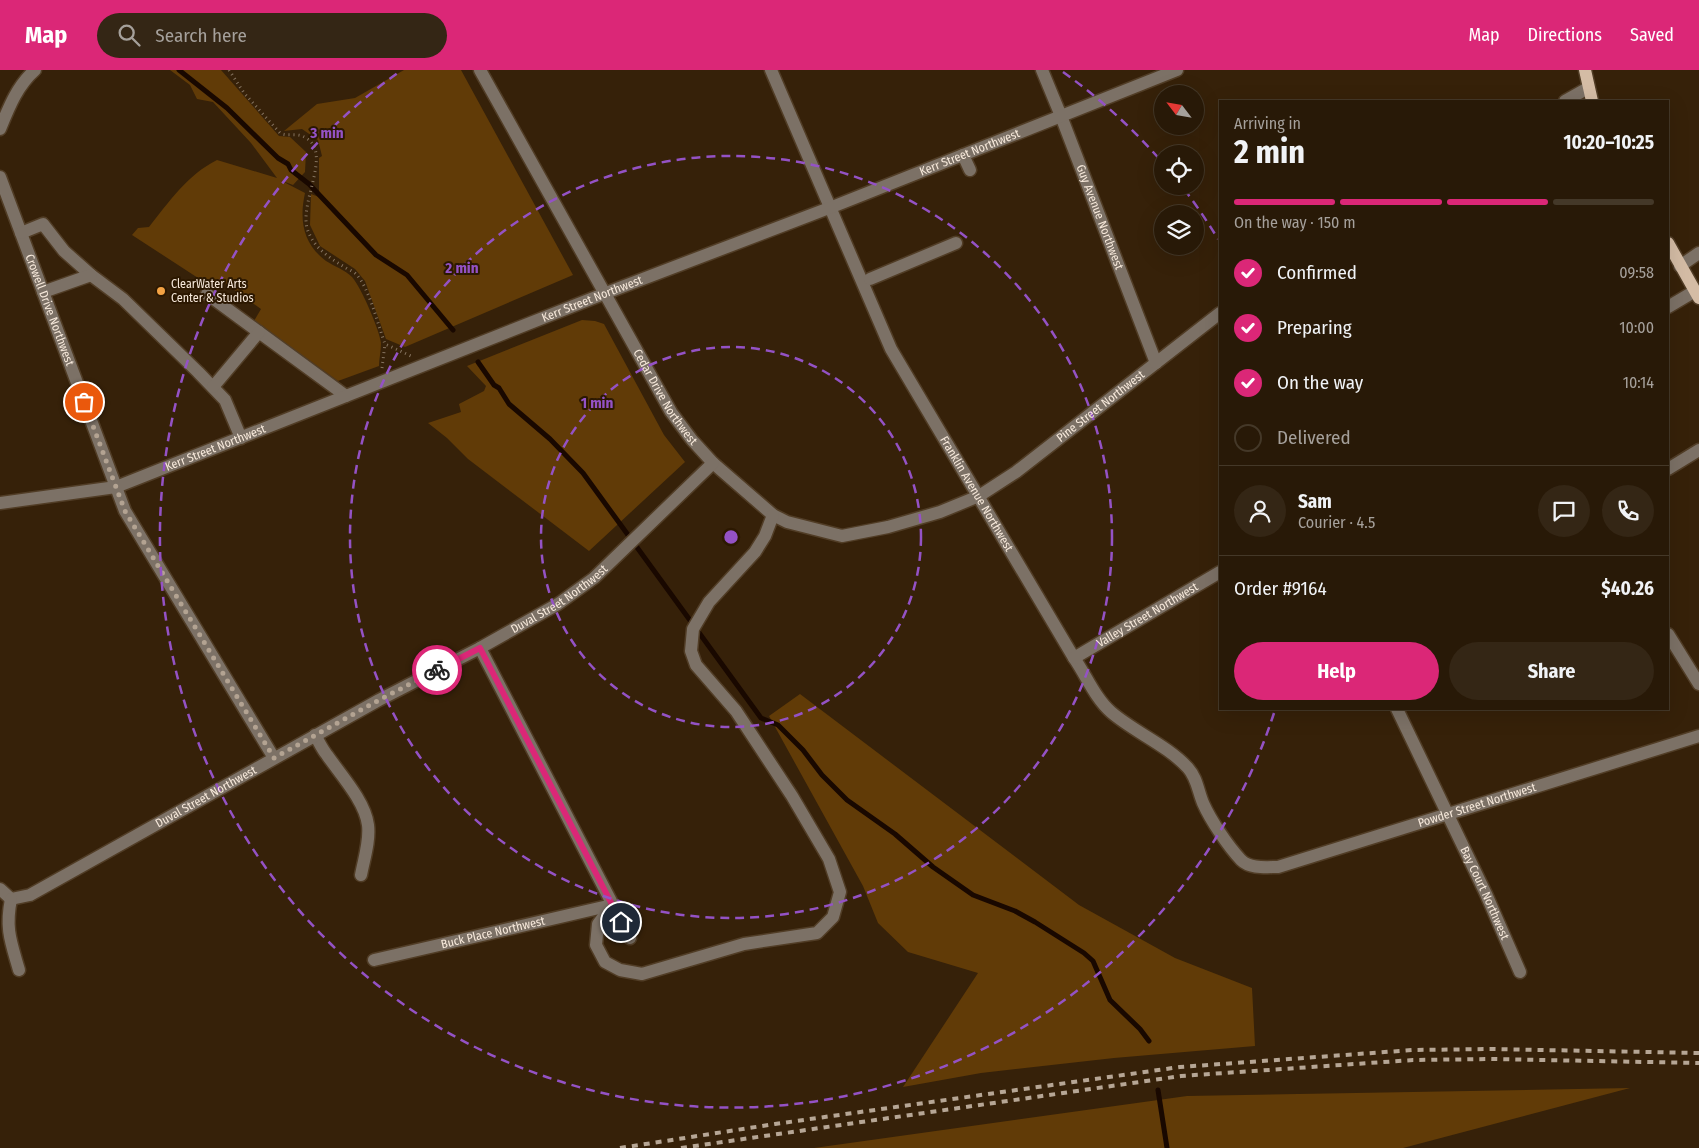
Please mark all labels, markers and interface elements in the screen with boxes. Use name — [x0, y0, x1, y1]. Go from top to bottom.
search box — [97, 13, 447, 58]
text: Map — [25, 21, 67, 49]
icon: search — [115, 21, 143, 49]
text: Search here — [155, 24, 247, 47]
text: Map — [1468, 24, 1500, 46]
text: Directions — [1528, 24, 1602, 46]
text: Saved — [1630, 24, 1674, 46]
north arrow — [1154, 85, 1204, 135]
map controls — [1154, 85, 1204, 255]
text: Arriving in — [1234, 114, 1301, 133]
text: 3 min — [309, 124, 344, 142]
street label: Kerr Street Northwest — [917, 126, 1022, 179]
text: 10:20–10:25 — [1563, 131, 1654, 154]
text: 2 min — [1234, 133, 1305, 171]
button: locate — [1154, 145, 1204, 195]
street label: Guy Avenue Northwest — [1073, 163, 1126, 271]
button: layers — [1154, 205, 1204, 255]
text: On the way · 150 m — [1234, 213, 1355, 232]
street label: Crowell Drive Northwest — [22, 252, 77, 368]
text: 2 min — [444, 259, 479, 277]
icon: check — [1234, 259, 1262, 287]
text: Confirmed — [1277, 261, 1357, 284]
text: 09:58 — [1619, 263, 1654, 282]
street label: Kerr Street Northwest — [540, 273, 644, 325]
place label: ClearWater Arts Center & Studios — [171, 277, 254, 305]
marker: ClearWater Arts Center & Studios — [155, 285, 167, 297]
icon: check — [1234, 314, 1262, 342]
text: Preparing — [1277, 316, 1352, 339]
text: 10:00 — [1619, 318, 1654, 337]
street label: Cedar Drive Northwest — [630, 347, 700, 448]
street label: Pine Street Northwest — [1054, 367, 1147, 445]
icon: check — [1234, 369, 1262, 397]
text: On the way — [1277, 371, 1363, 394]
text: 10:14 — [1623, 373, 1654, 392]
pin — [63, 381, 105, 423]
icon: bag — [70, 388, 98, 416]
text: 1 min — [581, 394, 613, 412]
street label: Kerr Street Northwest — [163, 421, 268, 474]
text: Delivered — [1277, 426, 1351, 449]
street label: Franklin Avenue Northwest — [937, 434, 1016, 554]
button: person — [1234, 485, 1286, 537]
button: chat — [1538, 485, 1590, 537]
button: phone — [1602, 485, 1654, 537]
text: Sam — [1298, 490, 1332, 513]
text: Courier · 4.5 — [1298, 513, 1375, 532]
centre of rings — [722, 528, 740, 546]
street label: Duval Street Northwest — [508, 562, 610, 636]
text: Order #9164 — [1234, 577, 1327, 600]
text: $40.26 — [1601, 577, 1654, 600]
street label: Valley Street Northwest — [1094, 580, 1200, 650]
button: Help — [1234, 642, 1439, 700]
button: Share — [1449, 642, 1654, 700]
courier — [412, 645, 462, 695]
icon: bike — [423, 656, 451, 684]
street label: Duval Street Northwest — [153, 763, 259, 830]
street label: Powder Street Northwest — [1416, 780, 1538, 830]
street label: Bay Court Northwest — [1457, 844, 1512, 942]
pin — [600, 901, 642, 943]
icon: home — [607, 908, 635, 936]
street label: Buck Place Northwest — [440, 914, 546, 951]

